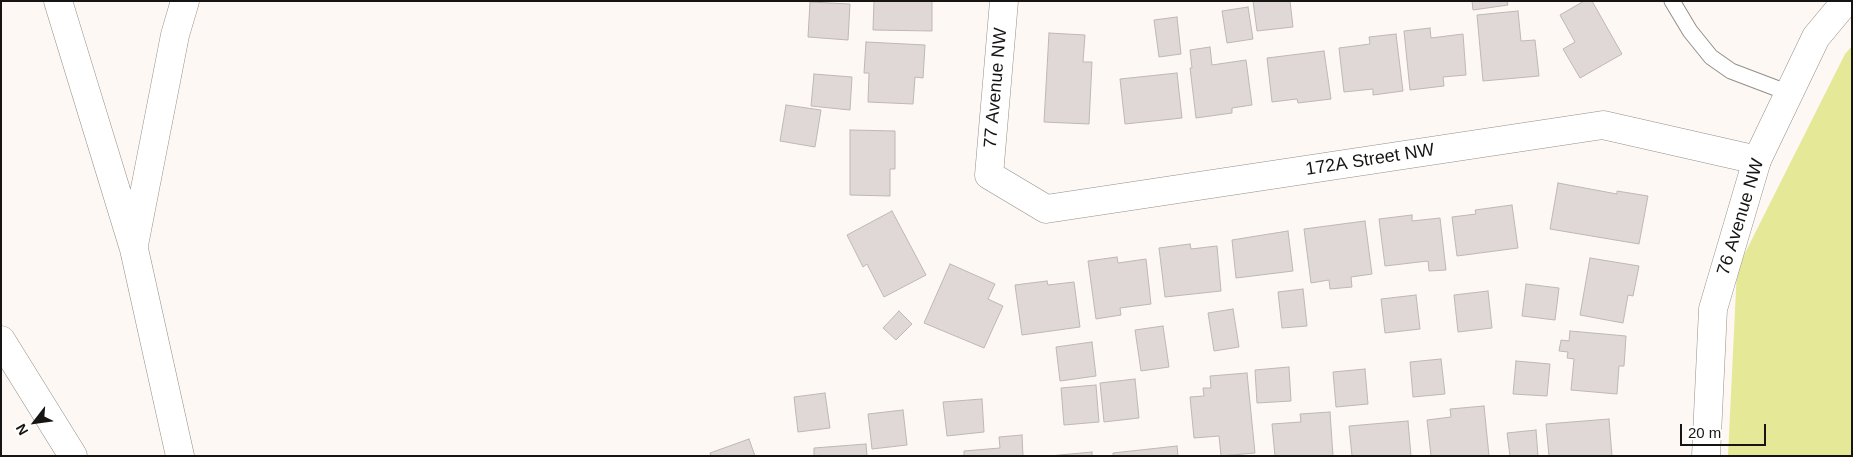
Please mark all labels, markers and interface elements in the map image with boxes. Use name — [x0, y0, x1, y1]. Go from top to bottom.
street label: 77 Avenue NW — [980, 27, 1012, 149]
street label: 172A Street NW — [1304, 139, 1436, 181]
street label: 76 Avenue NW — [1713, 156, 1769, 278]
north arrow — [10, 397, 60, 447]
scale bar — [1683, 414, 1769, 446]
text: N — [13, 421, 31, 438]
text: 20 m — [1688, 424, 1721, 441]

